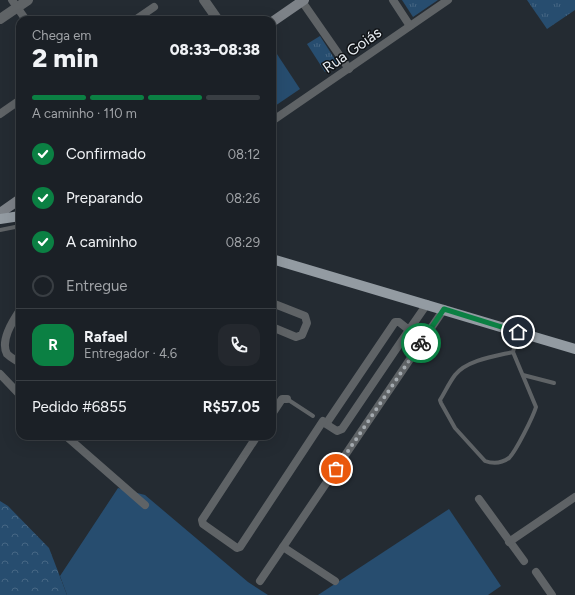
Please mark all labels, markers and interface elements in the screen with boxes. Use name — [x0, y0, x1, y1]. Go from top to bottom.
street label: Rua Goiás — [319, 23, 385, 77]
text: Chega em — [32, 28, 91, 43]
text: 08:33–08:38 — [170, 41, 260, 59]
text: 2 min — [32, 42, 98, 74]
text: A caminho · 110 m — [32, 106, 137, 121]
icon: check — [32, 143, 54, 165]
text: Confirmado — [66, 145, 146, 163]
text: 08:12 — [228, 147, 260, 162]
icon: check — [32, 187, 54, 209]
text: Preparando — [66, 189, 143, 207]
text: 08:26 — [226, 191, 260, 206]
icon: check — [32, 231, 54, 253]
text: A caminho — [66, 233, 137, 251]
text: 08:29 — [226, 235, 260, 250]
text: Entregue — [66, 277, 128, 295]
pin — [501, 315, 535, 349]
icon: home — [507, 321, 529, 343]
courier — [401, 323, 441, 363]
button: phone — [218, 324, 260, 366]
text: Rafael — [84, 328, 127, 346]
icon: bike — [410, 332, 432, 354]
text: R — [48, 336, 58, 354]
text: Entregador · 4.6 — [84, 346, 177, 361]
text: Pedido #6855 — [32, 398, 127, 416]
text: R$57.05 — [203, 398, 260, 416]
pin — [319, 452, 353, 486]
icon: bag — [325, 458, 347, 480]

